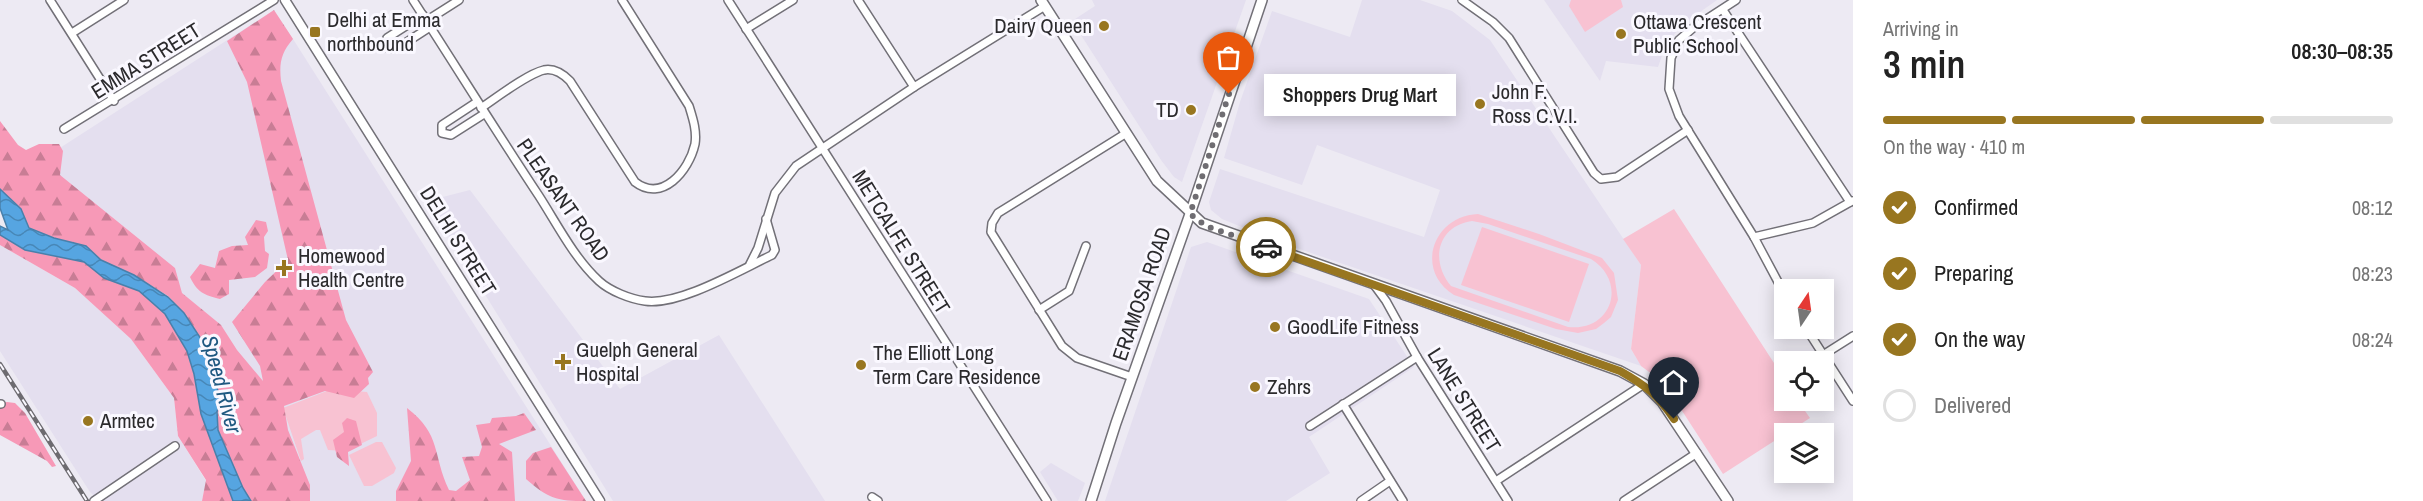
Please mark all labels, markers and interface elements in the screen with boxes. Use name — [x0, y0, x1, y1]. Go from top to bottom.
place label: Delhi at Emma northbound — [327, 5, 441, 58]
place label: Ottawa Crescent Public School — [1633, 7, 1761, 60]
place label: Dairy Queen — [994, 11, 1092, 40]
street label: EMMA STREET — [86, 15, 206, 106]
text: Arriving in — [1883, 15, 1959, 42]
marker: Dairy Queen — [1097, 19, 1111, 33]
marker: Delhi at Emma northbound — [308, 25, 322, 39]
marker: Ottawa Crescent Public School — [1614, 27, 1628, 41]
pin — [1203, 32, 1254, 94]
text: 08:30–08:35 — [2291, 36, 2393, 66]
text: 3 min — [1883, 38, 1965, 90]
icon: bag — [1212, 41, 1245, 74]
callout: Shoppers Drug Mart — [1265, 73, 1457, 115]
place label: John F. Ross C.V.I. — [1492, 77, 1578, 130]
text: Shoppers Drug Mart — [1283, 81, 1437, 108]
place label: TD — [1156, 95, 1179, 124]
marker: John F. Ross C.V.I. — [1473, 97, 1487, 111]
marker: TD — [1184, 103, 1198, 117]
street label: PLEASANT ROAD — [510, 132, 617, 267]
text: On the way · 410 m — [1883, 133, 2025, 160]
street label: METCALFE STREET — [846, 164, 958, 320]
street label: DELHI STREET — [413, 181, 504, 301]
icon: check — [1883, 191, 1916, 224]
text: Confirmed — [1934, 192, 2018, 222]
text: 08:12 — [2352, 194, 2393, 221]
courier — [1236, 217, 1296, 277]
street label: ERAMOSA ROAD — [1105, 223, 1178, 365]
icon: car — [1250, 231, 1283, 264]
place label: Homewood Health Centre — [298, 241, 404, 294]
icon: check — [1883, 257, 1916, 290]
text: Preparing — [1934, 258, 2013, 288]
marker: Homewood Health Centre — [275, 259, 293, 277]
text: 08:23 — [2352, 260, 2393, 287]
north arrow — [1774, 279, 1834, 339]
map controls — [1774, 279, 1834, 483]
place label: GoodLife Fitness — [1287, 312, 1419, 341]
marker: GoodLife Fitness — [1268, 320, 1282, 334]
icon: check — [1883, 323, 1916, 356]
text: On the way — [1934, 324, 2025, 354]
text: 08:24 — [2352, 326, 2393, 353]
water label: Speed River — [195, 332, 250, 437]
place label: Guelph General Hospital — [576, 335, 698, 388]
place label: The Elliott Long Term Care Residence — [873, 338, 1040, 391]
street label: LANE STREET — [1421, 342, 1508, 458]
button: locate — [1774, 351, 1834, 411]
marker: Guelph General Hospital — [554, 353, 572, 371]
pin — [1648, 357, 1699, 419]
marker: The Elliott Long Term Care Residence — [854, 358, 868, 372]
icon: home — [1657, 366, 1690, 399]
place label: Zehrs — [1267, 372, 1311, 401]
marker: Zehrs — [1248, 380, 1262, 394]
text: Delivered — [1934, 390, 2011, 420]
place label: Armtec — [99, 406, 155, 435]
marker: Armtec — [81, 414, 95, 428]
button: layers — [1774, 423, 1834, 483]

